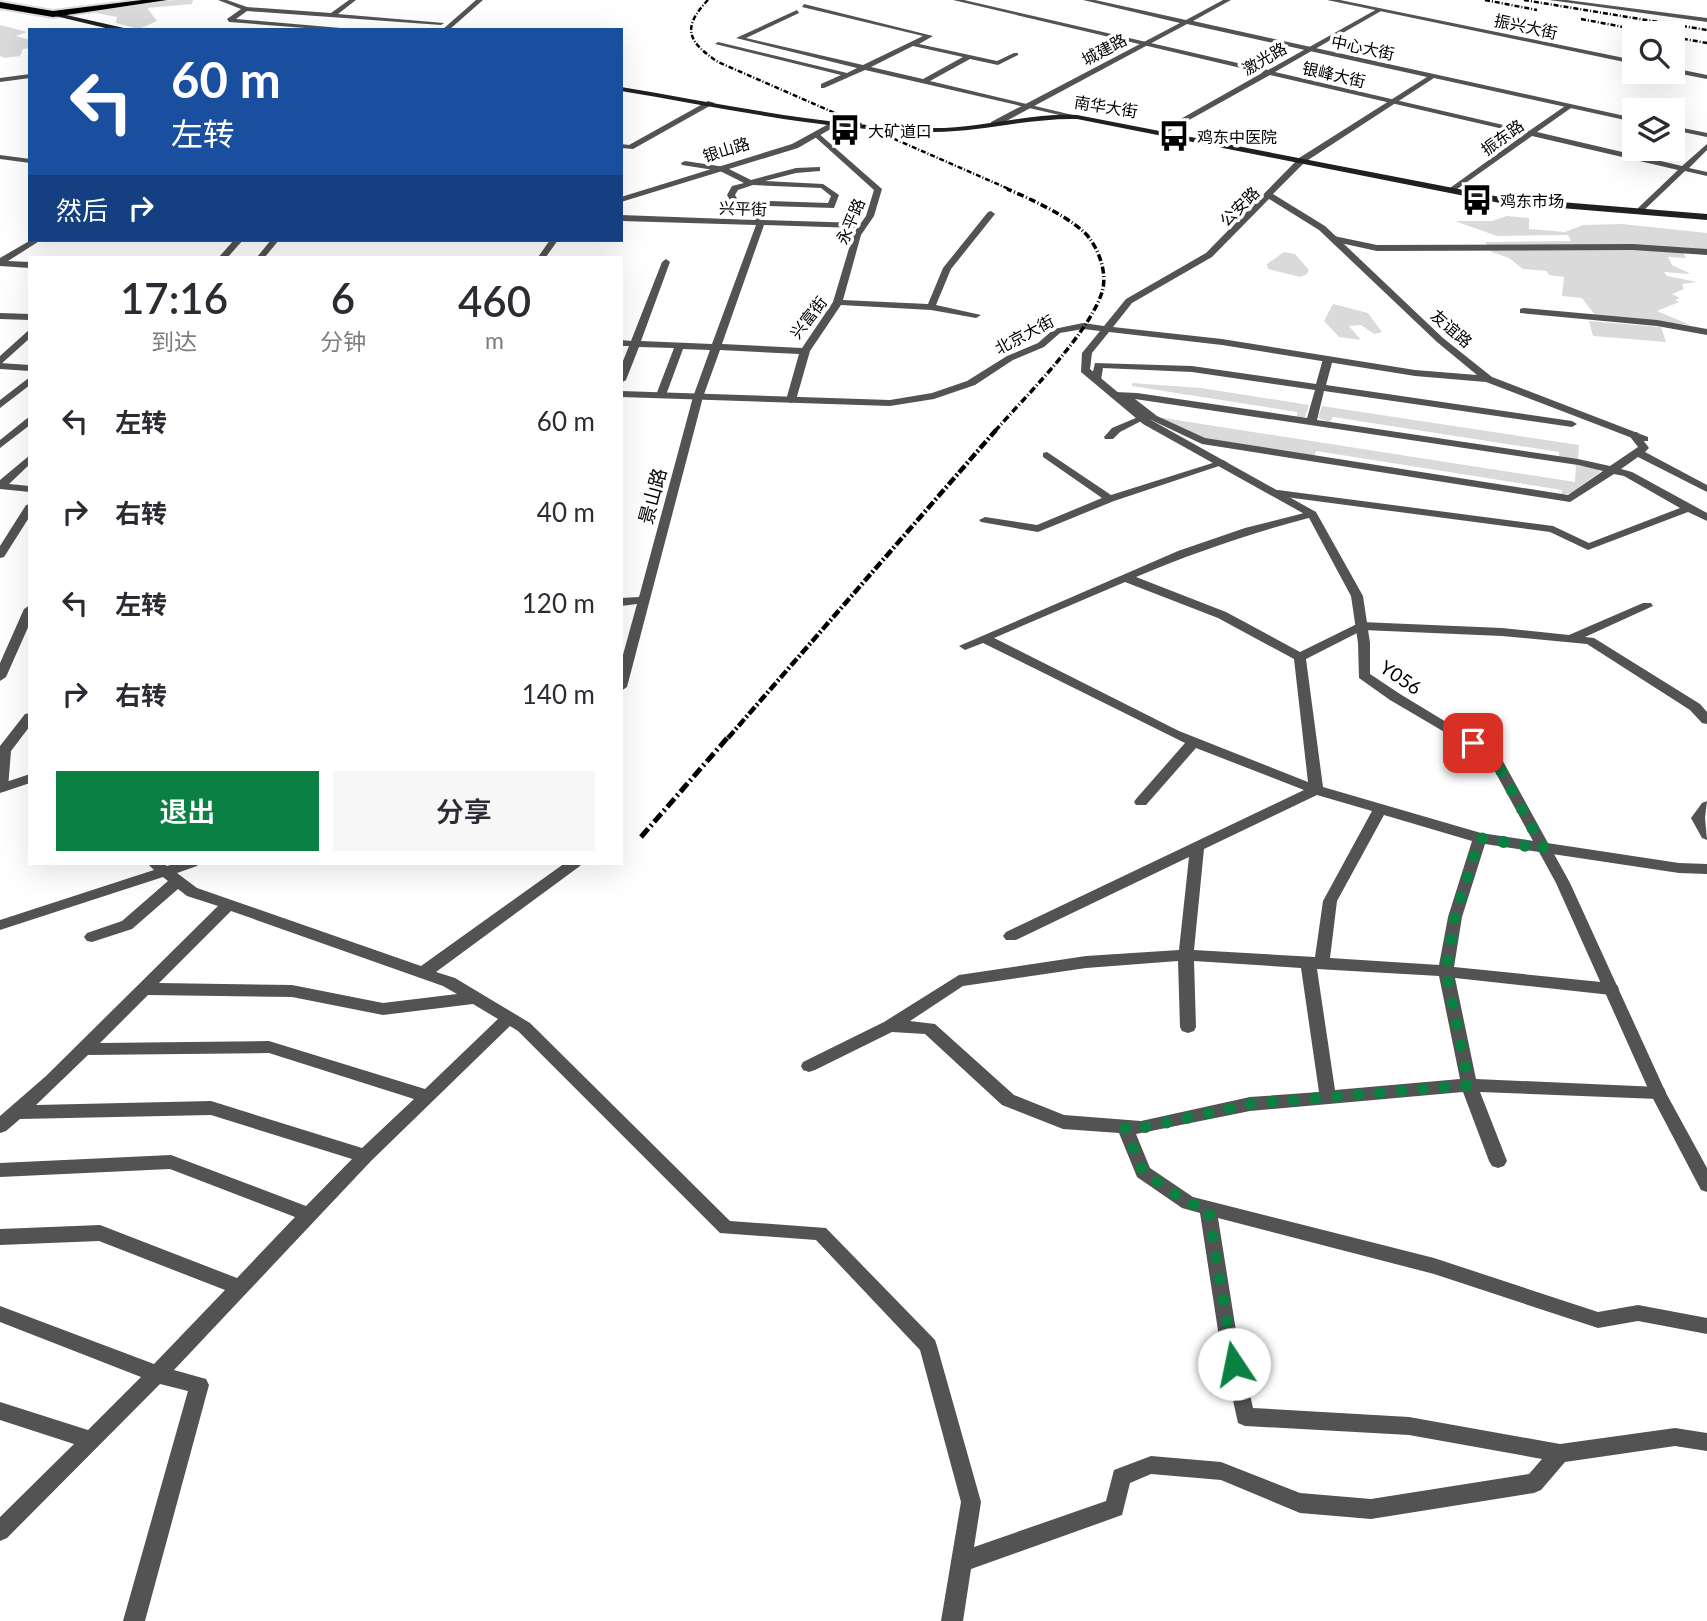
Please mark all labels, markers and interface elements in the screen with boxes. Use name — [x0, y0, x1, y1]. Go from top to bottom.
street label: 振兴大街 — [1493, 10, 1559, 42]
map controls — [1622, 21, 1685, 161]
button: search — [1622, 21, 1685, 84]
street label: 城建路 — [1078, 29, 1130, 69]
street label: 中心大街 — [1330, 31, 1396, 63]
street label: 激光路 — [1238, 38, 1290, 78]
text: 60 m — [171, 50, 281, 108]
icon: left — [56, 56, 147, 147]
street label: 银峰大街 — [1301, 58, 1367, 90]
street label: 南华大街 — [1073, 92, 1139, 120]
button: layers — [1622, 98, 1685, 161]
bus stop icon: 大矿道口 — [828, 113, 862, 147]
text: 左转 — [171, 114, 235, 153]
street label: 振东路 — [1477, 115, 1527, 159]
bus stop icon: 鸡东中医院 — [1157, 119, 1191, 153]
place label: 大矿道口 — [868, 121, 932, 140]
place label: 鸡东中医院 — [1197, 127, 1277, 146]
street label: 银山路 — [700, 133, 752, 165]
street label: 公安路 — [1215, 182, 1263, 230]
bus stop icon: 鸡东市场 — [1460, 183, 1494, 217]
icon: right — [122, 189, 160, 227]
place label: 鸡东市场 — [1500, 191, 1564, 210]
text: 然后 — [56, 194, 108, 226]
street label: 永平路 — [832, 195, 868, 247]
street label: 兴平街 — [719, 198, 767, 218]
text: 17:16 — [120, 273, 228, 323]
text: 6 — [331, 273, 355, 323]
text: 460 — [458, 276, 531, 326]
street label: 兴富街 — [786, 292, 830, 342]
street label: 友谊路 — [1428, 305, 1476, 351]
street label: 北京大街 — [991, 311, 1057, 357]
text: m — [485, 326, 504, 354]
text: 到达 — [151, 327, 197, 355]
text: 分钟 — [320, 327, 366, 355]
icon: left — [56, 402, 94, 440]
text: 60 m — [537, 405, 595, 437]
text: 左转 — [115, 406, 167, 438]
street label: 景山路 — [634, 465, 670, 527]
icon: right — [56, 493, 94, 531]
text: 40 m — [537, 496, 595, 528]
text: 右转 — [115, 497, 167, 529]
icon: left — [56, 584, 94, 622]
text: 120 m — [522, 587, 595, 619]
text: 左转 — [115, 588, 167, 620]
street label: Y056 — [1376, 655, 1426, 699]
icon: right — [56, 675, 94, 713]
text: 140 m — [522, 678, 595, 710]
text: 右转 — [115, 679, 167, 711]
pin — [1443, 713, 1503, 773]
icon: arrive — [1454, 724, 1492, 762]
button: 退出 — [56, 771, 319, 851]
button: 分享 — [333, 771, 595, 851]
position arrow — [1197, 1327, 1271, 1401]

